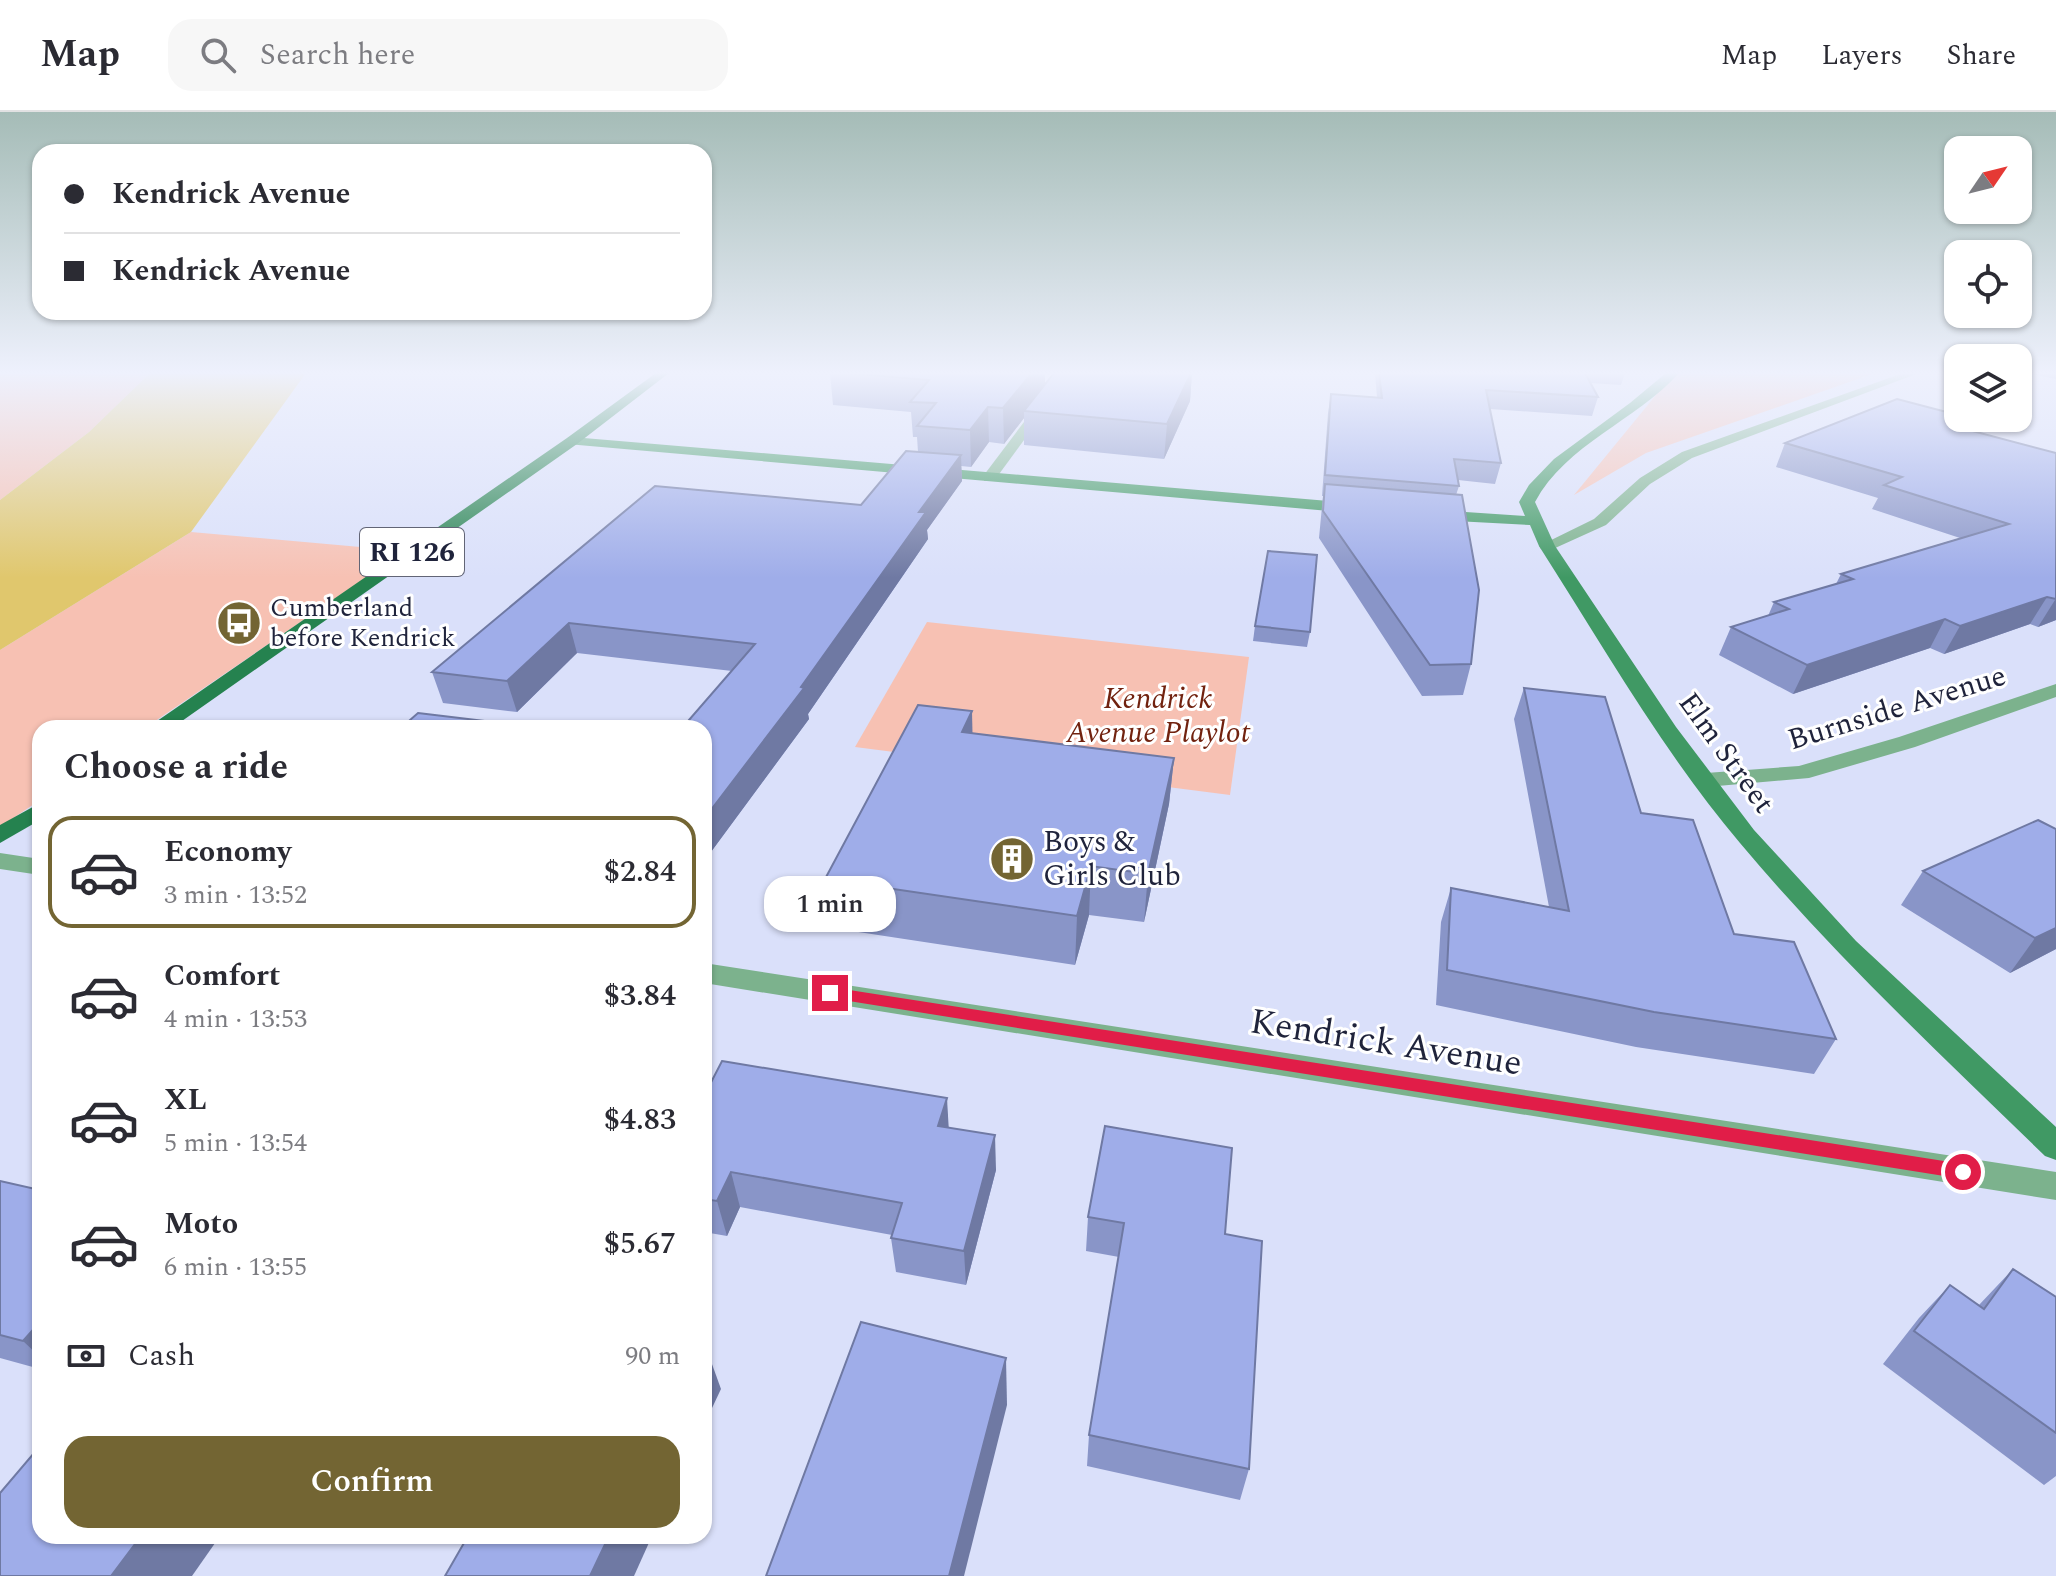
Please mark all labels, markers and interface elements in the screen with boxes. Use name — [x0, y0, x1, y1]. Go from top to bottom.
search box — [168, 19, 728, 91]
text: Map — [40, 26, 120, 84]
text: Search here — [260, 32, 415, 78]
icon: search — [196, 33, 240, 77]
text: Map — [1721, 34, 1777, 77]
text: Layers — [1821, 34, 1903, 77]
text: Share — [1947, 34, 2016, 77]
north arrow — [1944, 136, 2032, 224]
map controls — [1944, 136, 2032, 432]
text: Kendrick Avenue — [112, 171, 351, 217]
button: locate — [1944, 240, 2032, 328]
text: Kendrick Avenue — [112, 248, 351, 294]
button: layers — [1944, 344, 2032, 432]
road number: RI 126 — [360, 528, 464, 576]
place label: Cumberland before Kendrick — [270, 588, 455, 658]
bus stop icon: Cumberland before Kendrick — [215, 599, 263, 647]
street label: Burnside Avenue — [1782, 653, 2012, 763]
park label: Kendrick Avenue Playlot — [1065, 676, 1250, 756]
street label: Elm Street — [1666, 683, 1786, 823]
text: Choose a ride — [64, 740, 288, 795]
place label: Boys & Girls Club — [1043, 819, 1181, 899]
text: Economy — [164, 829, 291, 875]
building icon: Boys & Girls Club — [988, 835, 1036, 883]
icon: car — [68, 836, 140, 908]
text: $2.84 — [604, 849, 676, 895]
text: 3 min · 13:52 — [164, 875, 307, 915]
callout: 1 min — [764, 877, 896, 933]
text: 1 min — [796, 884, 864, 924]
text: Comfort — [164, 953, 280, 999]
icon: car — [68, 960, 140, 1032]
text: $3.84 — [604, 973, 676, 1019]
route end — [812, 975, 848, 1011]
street label: Kendrick Avenue — [1246, 994, 1526, 1092]
text: 4 min · 13:53 — [164, 999, 307, 1039]
text: XL — [164, 1077, 207, 1123]
icon: car — [68, 1084, 140, 1156]
text: $4.83 — [604, 1097, 676, 1143]
text: 5 min · 13:54 — [164, 1123, 307, 1163]
route start — [1945, 1154, 1981, 1190]
text: Moto — [164, 1201, 238, 1247]
icon: car — [68, 1208, 140, 1280]
text: $5.67 — [604, 1221, 676, 1267]
text: 6 min · 13:55 — [164, 1247, 307, 1287]
text: Cash — [128, 1333, 195, 1379]
icon: cash — [64, 1334, 108, 1378]
text: 90 m — [625, 1336, 680, 1376]
button: Confirm — [64, 1436, 680, 1528]

